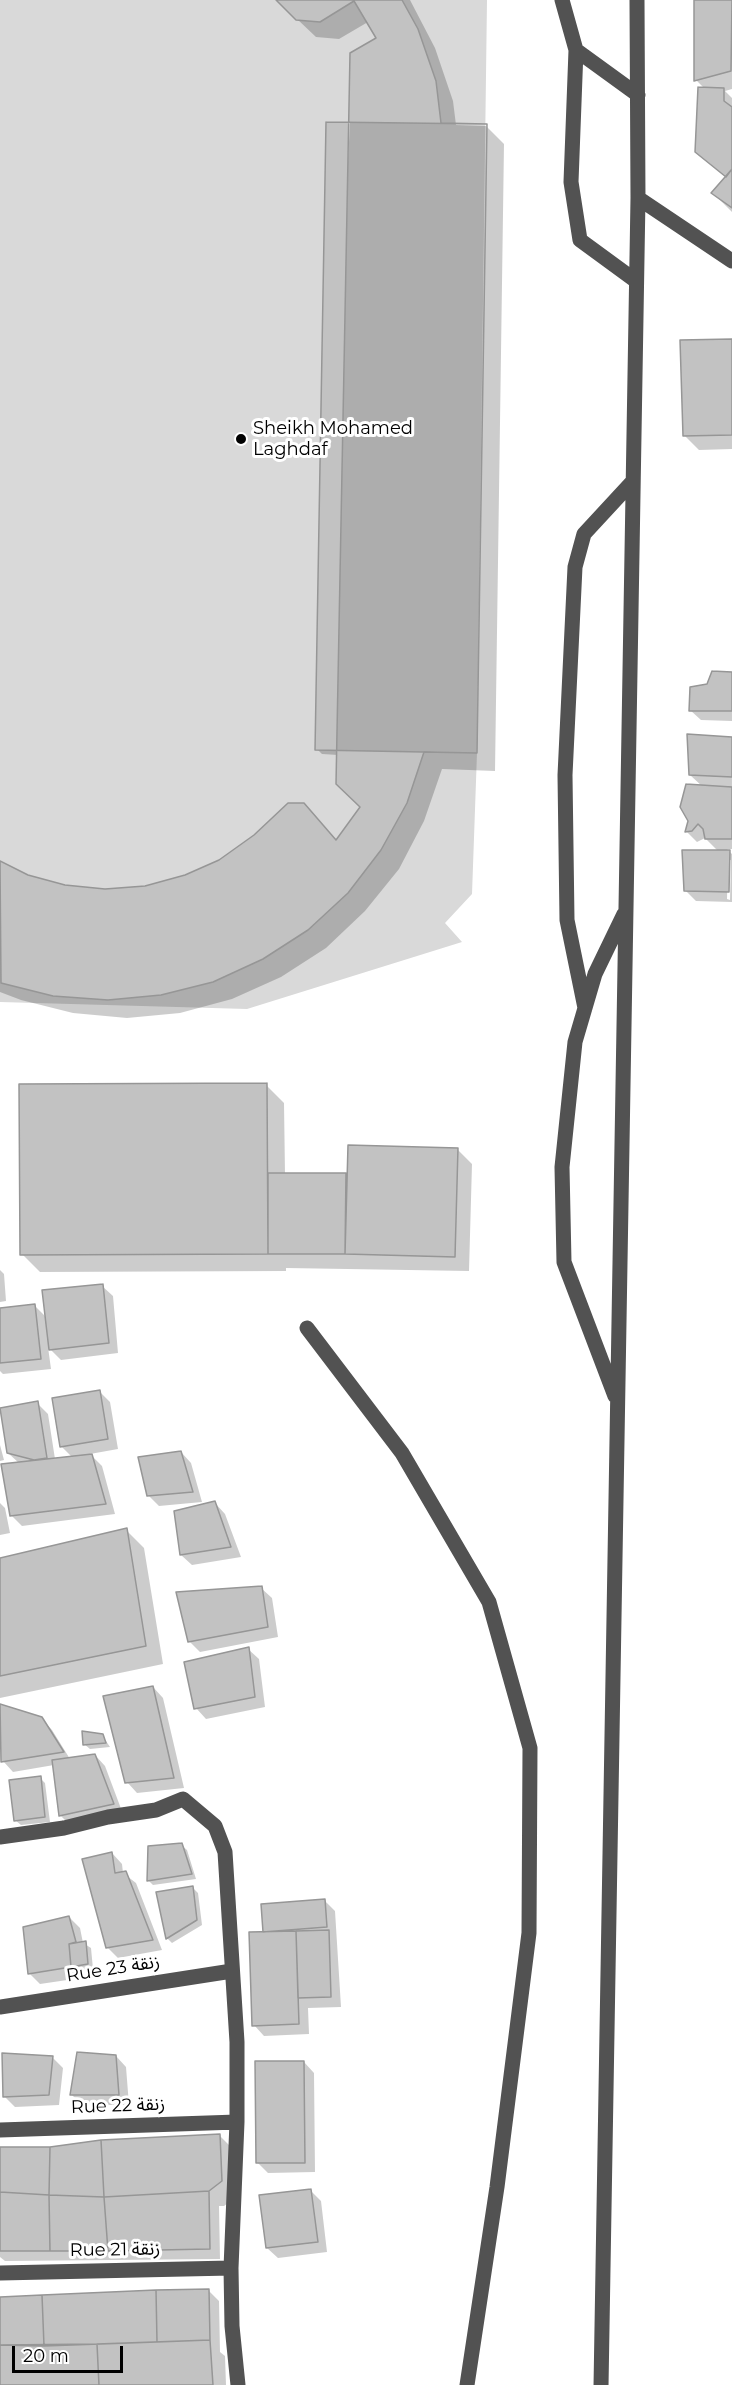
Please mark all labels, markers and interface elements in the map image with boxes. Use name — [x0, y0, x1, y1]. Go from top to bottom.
place label: Sheikh Mohamed Laghdaf — [253, 418, 413, 460]
marker: Sheikh Mohamed Laghdaf — [234, 432, 248, 446]
street label: Rue 23 زنقة — [65, 1951, 161, 1987]
street label: Rue 22 زنقة — [70, 2094, 166, 2118]
street label: Rue 21 زنقة — [69, 2238, 161, 2262]
scale bar — [15, 2334, 126, 2372]
text: 20 m — [23, 2345, 69, 2367]

